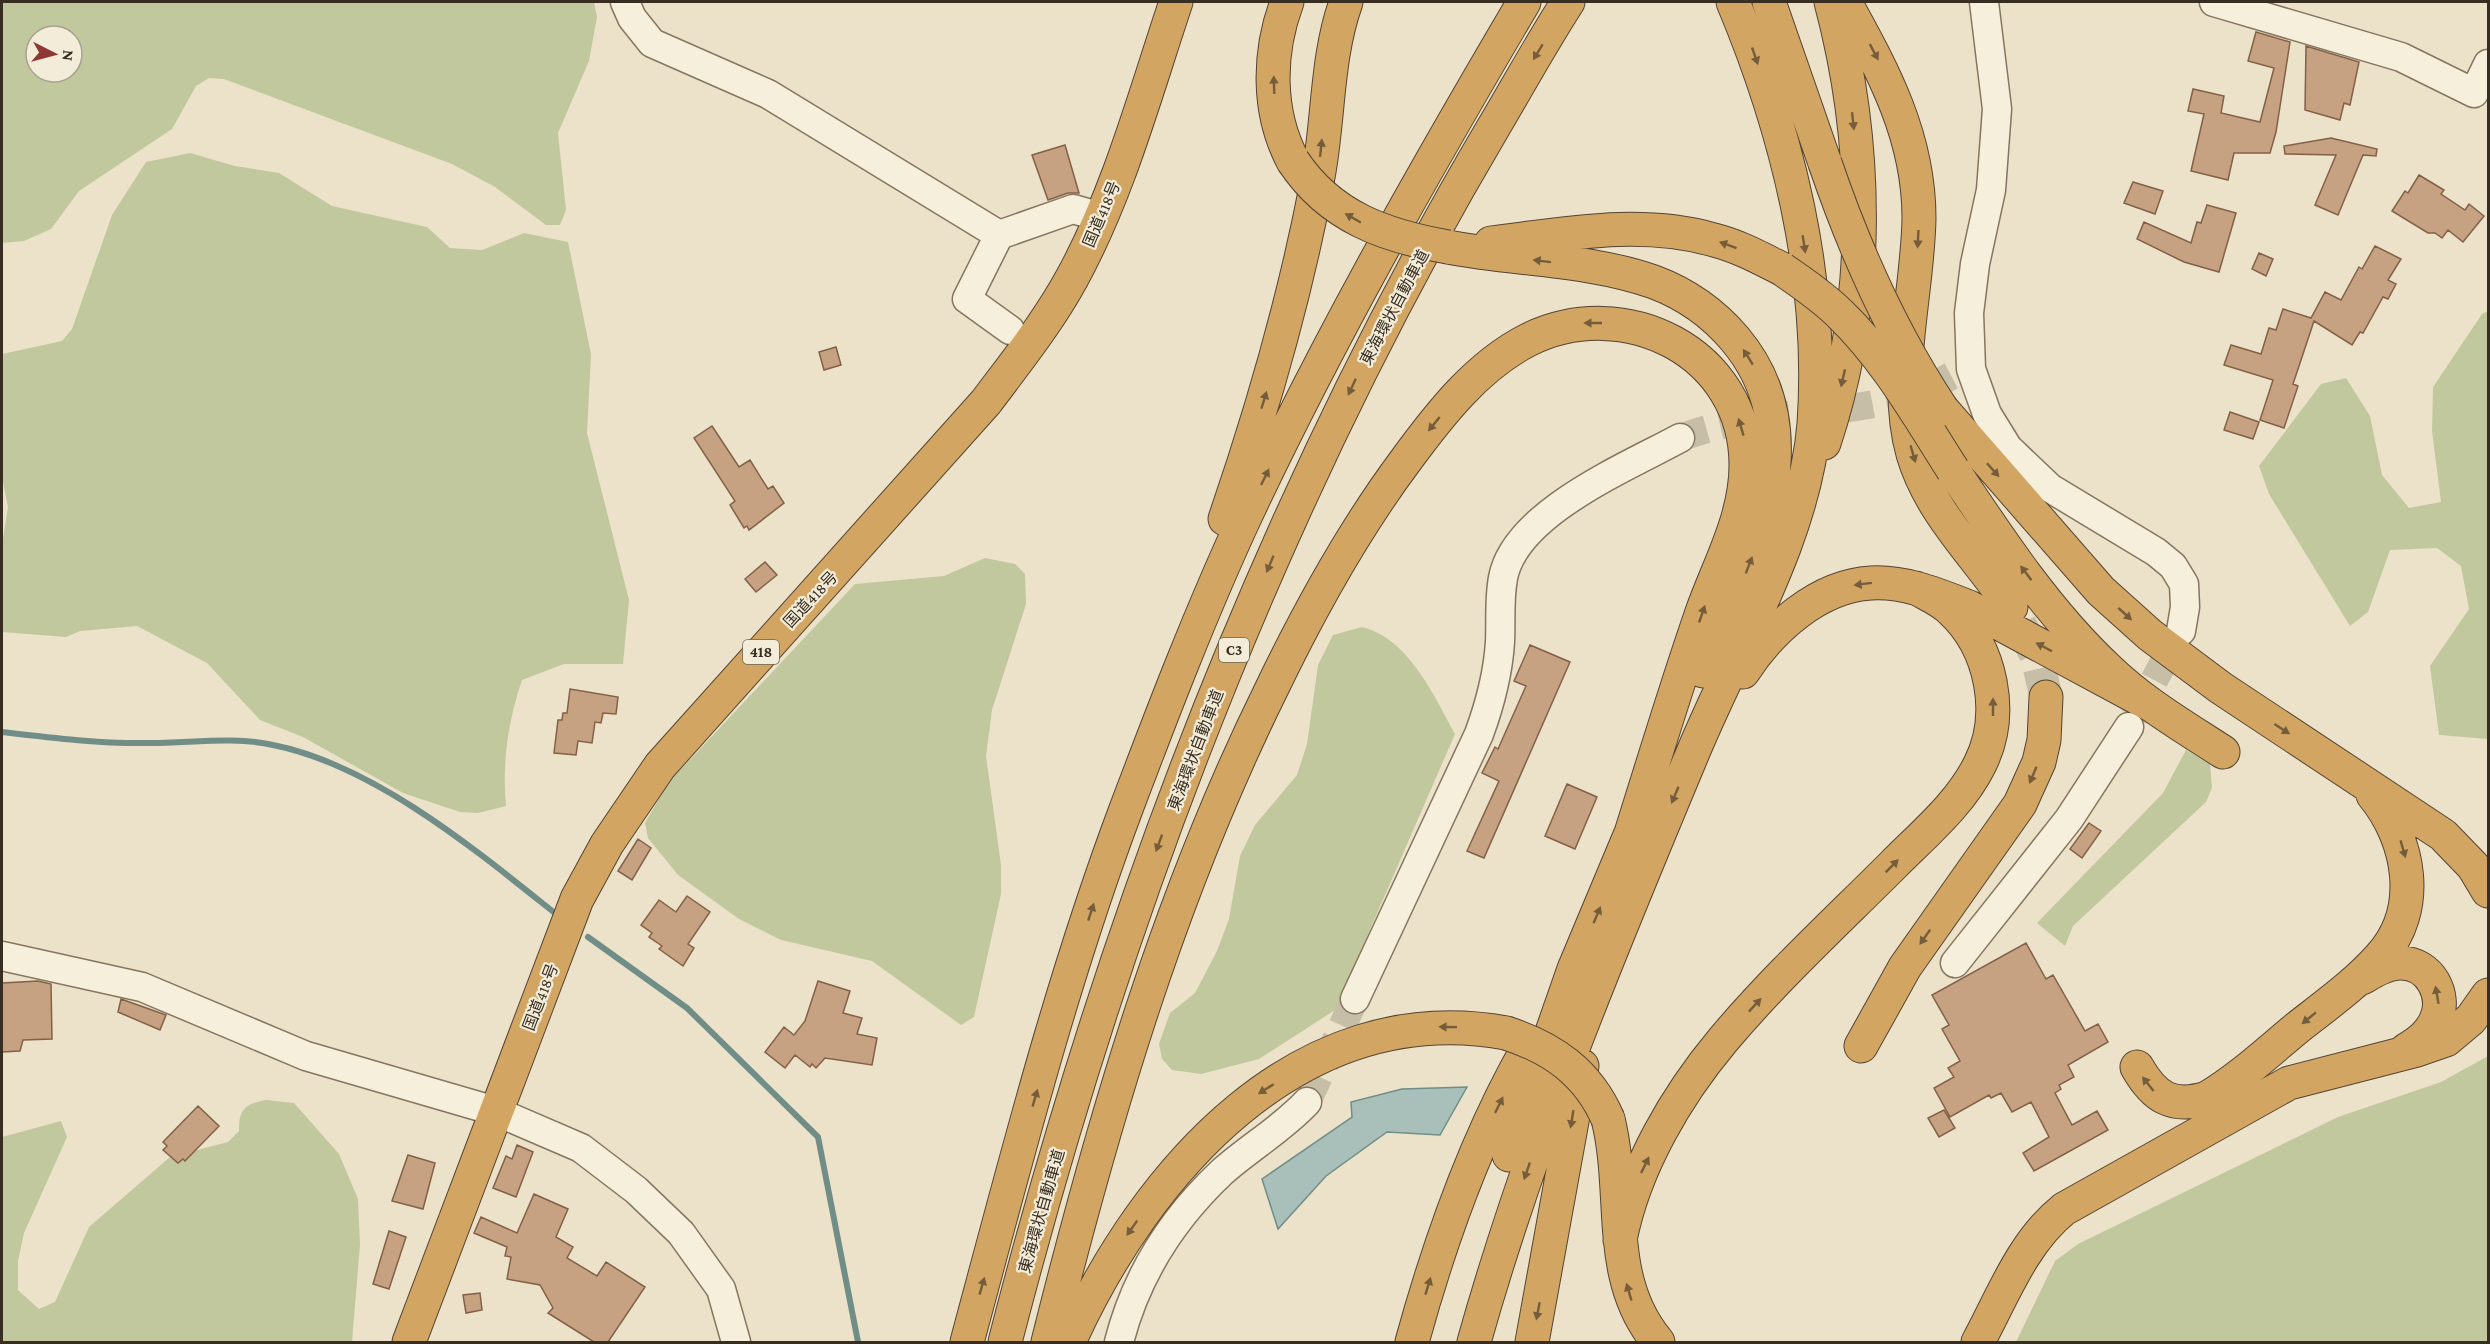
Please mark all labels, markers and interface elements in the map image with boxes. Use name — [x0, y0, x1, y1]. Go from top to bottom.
north arrow — [24, 24, 84, 84]
one-way arrow — [1533, 44, 1543, 61]
one-way arrow — [1869, 44, 1878, 61]
one-way arrow — [1750, 47, 1760, 65]
text: N — [59, 49, 77, 62]
one-way arrow — [1269, 76, 1278, 95]
one-way arrow — [1848, 112, 1858, 131]
one-way arrow — [1317, 139, 1326, 158]
street label: 国道418号 — [1080, 179, 1123, 250]
one-way arrow — [1345, 213, 1361, 224]
one-way arrow — [1913, 230, 1922, 249]
one-way arrow — [1799, 235, 1808, 254]
one-way arrow — [1719, 239, 1737, 249]
street label: 東海環状自動車道 — [1357, 247, 1432, 368]
one-way arrow — [1533, 257, 1552, 266]
one-way arrow — [1584, 318, 1603, 328]
one-way arrow — [1743, 349, 1754, 366]
one-way arrow — [1838, 368, 1847, 387]
one-way arrow — [1347, 379, 1356, 396]
one-way arrow — [1260, 391, 1269, 409]
one-way arrow — [1428, 416, 1441, 431]
one-way arrow — [1735, 418, 1745, 436]
one-way arrow — [1909, 445, 1918, 463]
one-way arrow — [1986, 462, 1999, 477]
one-way arrow — [1260, 469, 1269, 486]
one-way arrow — [1744, 555, 1754, 573]
one-way arrow — [1265, 556, 1275, 574]
one-way arrow — [2020, 566, 2032, 581]
street label: 国道418号 — [780, 568, 840, 631]
one-way arrow — [1854, 580, 1873, 589]
one-way arrow — [1697, 605, 1707, 623]
one-way arrow — [2118, 607, 2133, 621]
road number: C3 — [1219, 638, 1249, 662]
road number: 418 — [743, 640, 779, 664]
one-way arrow — [2036, 643, 2053, 652]
street label: 東海環状自動車道 — [1165, 687, 1226, 813]
one-way arrow — [1988, 697, 1998, 716]
one-way arrow — [2274, 723, 2290, 734]
one-way arrow — [2028, 766, 2037, 784]
one-way arrow — [1670, 787, 1680, 805]
one-way arrow — [1154, 834, 1164, 852]
one-way arrow — [2399, 840, 2408, 858]
one-way arrow — [1884, 860, 1898, 874]
one-way arrow — [1087, 903, 1096, 921]
one-way arrow — [1593, 906, 1602, 924]
one-way arrow — [1920, 929, 1932, 944]
street label: 国道418号 — [520, 961, 561, 1033]
one-way arrow — [2433, 985, 2442, 1004]
one-way arrow — [1747, 998, 1761, 1012]
one-way arrow — [2301, 1012, 2317, 1025]
one-way arrow — [1438, 1022, 1457, 1032]
one-way arrow — [2142, 1076, 2155, 1092]
one-way arrow — [1258, 1083, 1274, 1094]
one-way arrow — [1031, 1089, 1040, 1107]
one-way arrow — [1494, 1096, 1503, 1113]
one-way arrow — [1568, 1110, 1577, 1129]
street label: 東海環状自動車道 — [1016, 1147, 1067, 1275]
one-way arrow — [1640, 1156, 1650, 1174]
one-way arrow — [1522, 1162, 1532, 1180]
one-way arrow — [1126, 1220, 1138, 1236]
one-way arrow — [978, 1277, 987, 1295]
one-way arrow — [1424, 1277, 1433, 1295]
one-way arrow — [1624, 1283, 1633, 1301]
one-way arrow — [1533, 1302, 1542, 1321]

